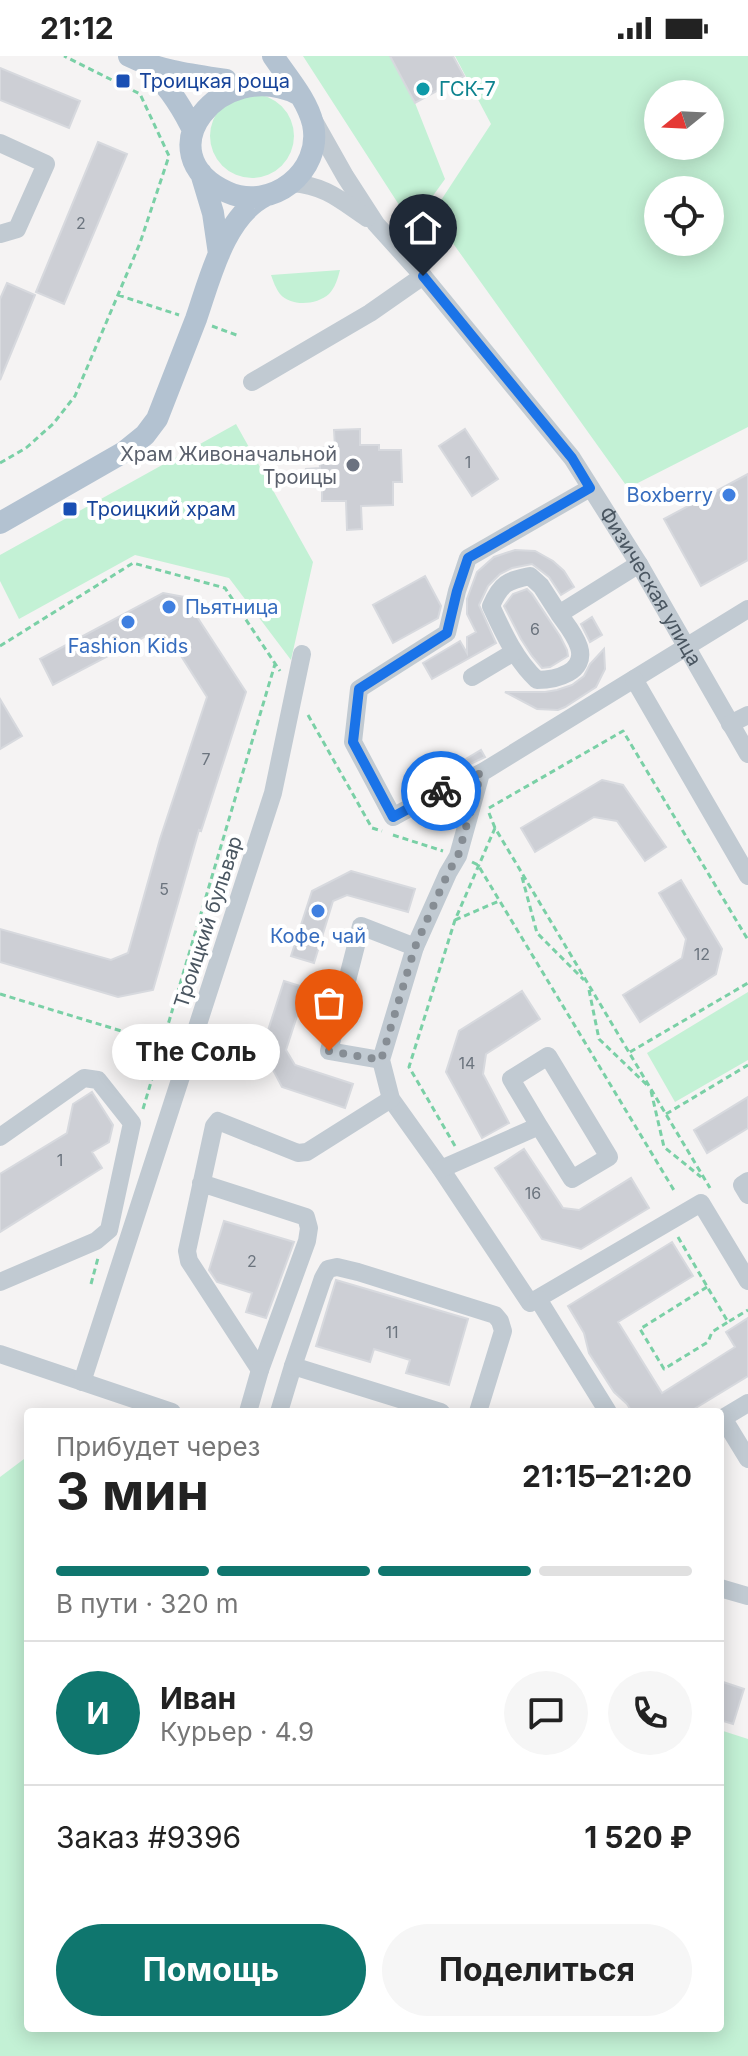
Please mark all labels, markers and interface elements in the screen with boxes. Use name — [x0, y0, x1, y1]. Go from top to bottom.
text: 21:12 — [40, 10, 114, 46]
place label: Троицкая роща — [139, 69, 290, 93]
marker: Троицкая роща — [114, 72, 132, 90]
place label: ГСК-7 — [439, 77, 496, 101]
marker: ГСК-7 — [414, 80, 432, 98]
north arrow — [644, 80, 724, 160]
map controls — [644, 80, 724, 256]
button: locate — [644, 176, 724, 256]
pin — [389, 194, 457, 276]
icon: home — [401, 206, 445, 250]
house number: 2 — [76, 213, 86, 233]
place label: Храм Живоначальной Троицы — [120, 442, 337, 489]
house number: 1 — [465, 452, 471, 472]
marker: Храм Живоначальной Троицы — [344, 456, 362, 474]
place label: Boxberry — [627, 483, 713, 507]
marker: Boxberry — [720, 486, 738, 504]
place label: Троицкий храм — [86, 497, 236, 521]
marker: Троицкий храм — [61, 500, 79, 518]
street label: Физическая улица — [594, 502, 707, 670]
place label: Пьятница — [185, 595, 279, 619]
marker: Пьятница — [160, 598, 178, 616]
marker: Fashion Kids — [119, 613, 137, 631]
house number: 6 — [530, 619, 540, 639]
place label: Fashion Kids — [68, 634, 188, 658]
house number: 7 — [201, 749, 211, 769]
courier — [401, 751, 481, 831]
icon: bike — [419, 769, 463, 813]
street label: Троицкий бульвар — [169, 833, 247, 1011]
house number: 5 — [159, 879, 169, 899]
marker: Кофе, чай — [309, 902, 327, 920]
place label: Кофе, чай — [270, 924, 366, 948]
house number: 12 — [694, 944, 710, 964]
pin — [295, 969, 363, 1051]
icon: bag — [307, 981, 351, 1025]
callout: The Соль — [113, 1023, 281, 1079]
text: The Соль — [135, 1036, 257, 1067]
house number: 14 — [459, 1053, 475, 1073]
house number: 1 — [57, 1150, 63, 1170]
house number: 16 — [525, 1183, 541, 1203]
house number: 2 — [247, 1251, 257, 1271]
house number: 11 — [385, 1322, 399, 1342]
text: Прибудет через — [56, 1431, 260, 1462]
text: 21:15–21:20 — [522, 1458, 692, 1494]
text: 3 мин — [56, 1460, 209, 1523]
text: В пути · 320 m — [56, 1588, 239, 1619]
button: chat — [504, 1671, 588, 1755]
button: phone — [608, 1671, 692, 1755]
text: Иван — [160, 1680, 236, 1716]
text: И — [87, 1695, 109, 1731]
text: Курьер · 4.9 — [160, 1716, 314, 1747]
text: Заказ #9396 — [56, 1819, 241, 1855]
text: 1 520 ₽ — [584, 1819, 692, 1855]
button: Помощь — [56, 1924, 366, 2016]
button: Поделиться — [382, 1924, 692, 2016]

